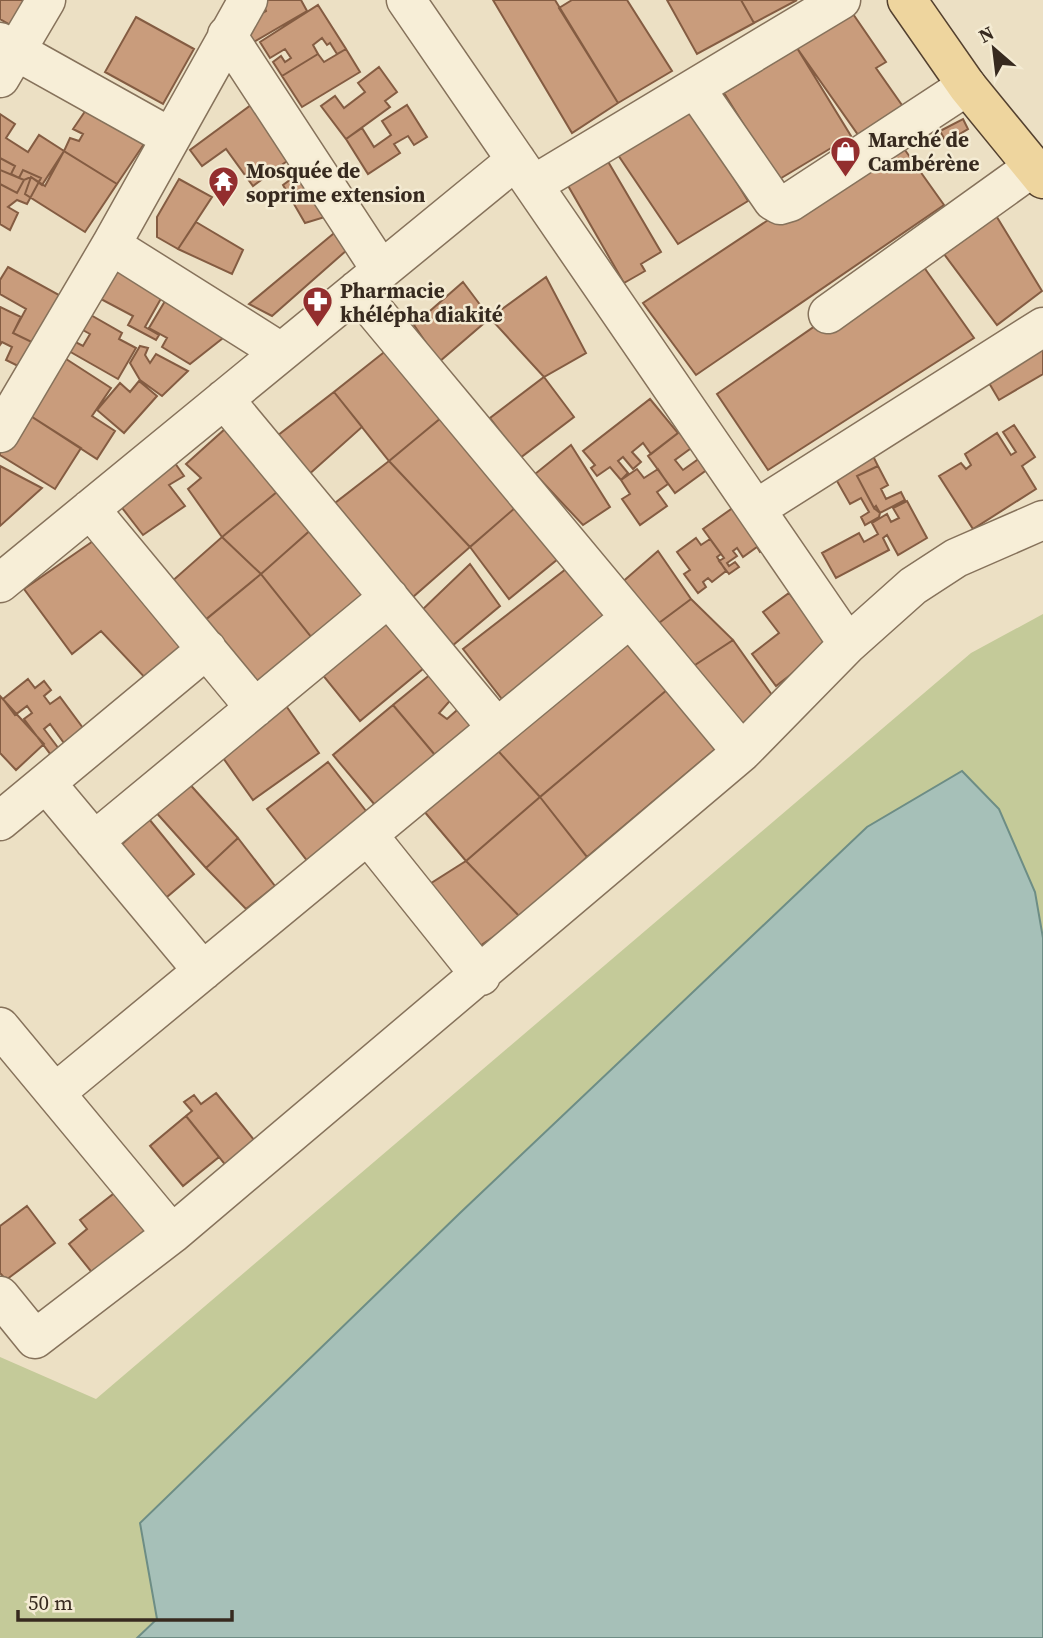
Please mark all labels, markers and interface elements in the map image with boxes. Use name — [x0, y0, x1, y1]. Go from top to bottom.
north arrow — [959, 14, 1029, 84]
text: N — [974, 19, 998, 49]
place label: Marché de Cambérène — [868, 125, 979, 178]
shop icon: Marché de Cambérène — [828, 134, 862, 178]
place label: Mosquée de soprime extension — [246, 156, 425, 209]
temple icon: Mosquée de soprime extension — [206, 165, 240, 209]
place label: Pharmacie khélépha diakité — [340, 276, 503, 329]
pharmacy icon: Pharmacie khélépha diakité — [300, 285, 334, 329]
scale bar — [18, 1578, 231, 1622]
text: 50 m — [28, 1588, 73, 1617]

